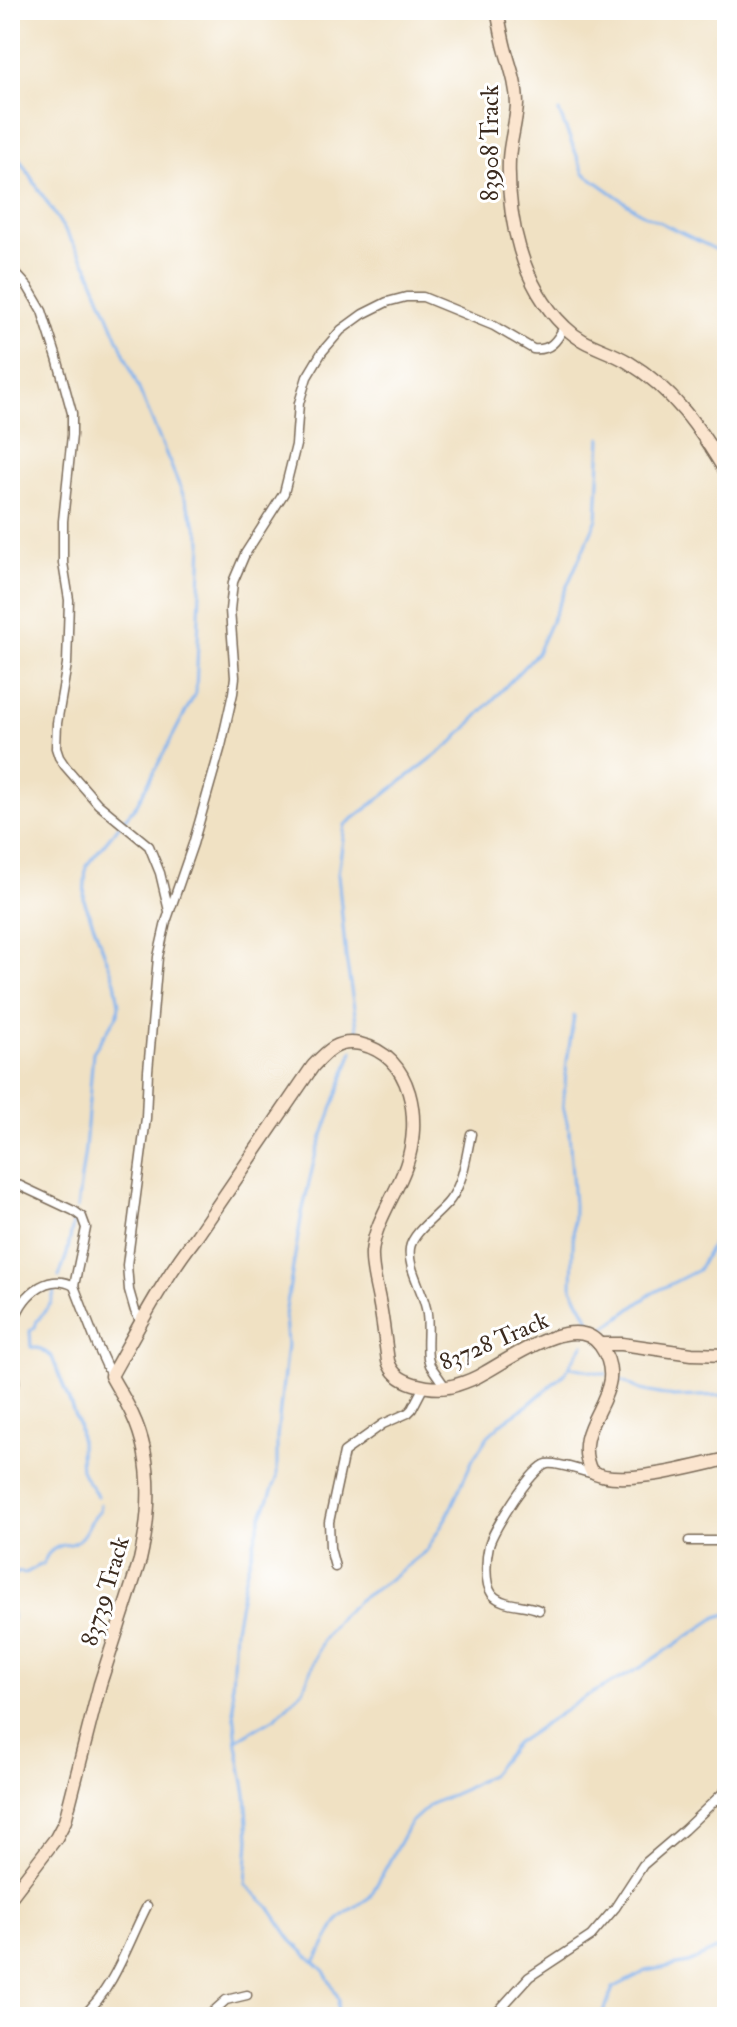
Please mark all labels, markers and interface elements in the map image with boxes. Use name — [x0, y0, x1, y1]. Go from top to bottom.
street label: 83908 Track — [475, 84, 506, 201]
street label: 83728 Track — [435, 1304, 554, 1378]
street label: 83739 Track — [74, 1532, 137, 1650]

